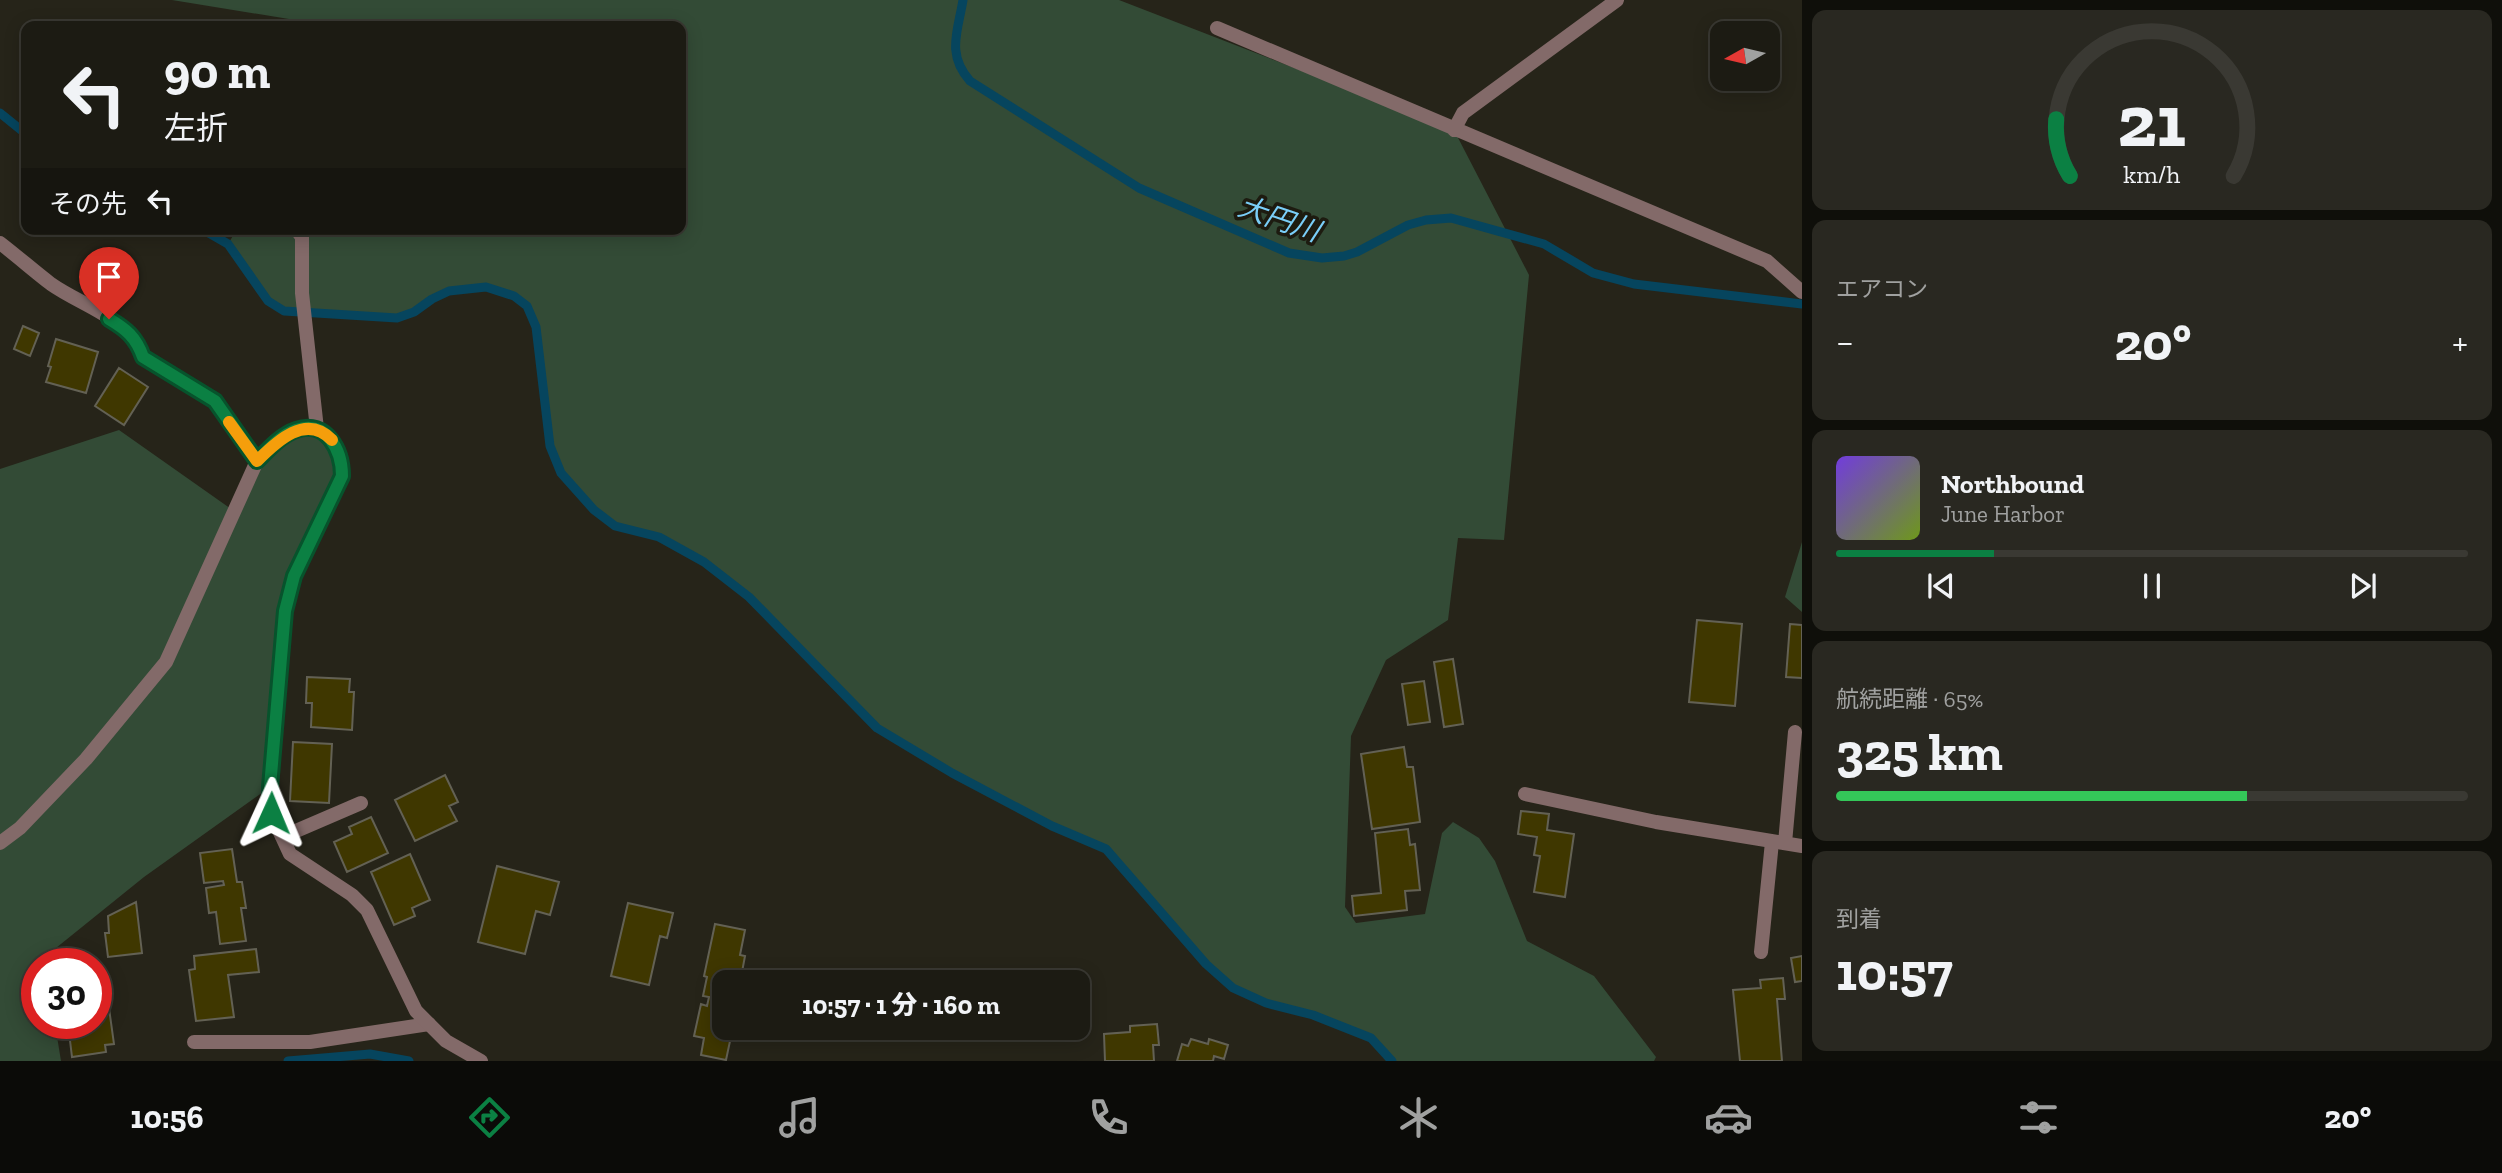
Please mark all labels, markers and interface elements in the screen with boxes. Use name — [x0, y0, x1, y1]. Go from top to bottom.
north arrow — [1710, 21, 1780, 91]
map controls — [1710, 21, 1780, 91]
text: 90 m — [164, 42, 271, 101]
icon: left — [49, 49, 140, 140]
text: 21 — [2118, 77, 2186, 165]
text: 左折 — [164, 109, 228, 147]
text: km/h — [2123, 159, 2181, 189]
icon: left — [141, 182, 179, 220]
text: その先 — [49, 188, 127, 220]
water label: 大円川 — [1234, 190, 1327, 249]
pin — [79, 247, 139, 319]
icon: arrive — [90, 258, 128, 296]
text: エアコン — [1836, 275, 1928, 303]
text: 20° — [2115, 311, 2191, 373]
text: − — [1836, 319, 1854, 365]
text: + — [2452, 319, 2468, 365]
text: Northbound — [1941, 468, 2084, 500]
text: June Harbor — [1941, 500, 2065, 528]
icon: previous — [1922, 567, 1960, 605]
icon: pause — [2133, 567, 2171, 605]
icon: next — [2344, 567, 2382, 605]
text: 航続距離 · 65% — [1836, 685, 1983, 713]
text: 325 km — [1836, 721, 2003, 783]
position arrow — [234, 776, 308, 850]
text: 到着 — [1836, 905, 1882, 933]
text: 10:57 — [1836, 941, 1953, 1003]
speed limit sign: 30 — [21, 948, 112, 1039]
text: 10:57 · 1 分 · 160 m — [802, 989, 1000, 1021]
icon: directions — [465, 1093, 514, 1142]
icon: music — [775, 1093, 824, 1142]
icon: phone — [1084, 1093, 1133, 1142]
icon: climate — [1394, 1093, 1443, 1142]
icon: car — [1704, 1093, 1753, 1142]
icon: filters — [2014, 1093, 2063, 1142]
text: 10:56 — [130, 1098, 204, 1136]
text: 20° — [2324, 1098, 2371, 1136]

